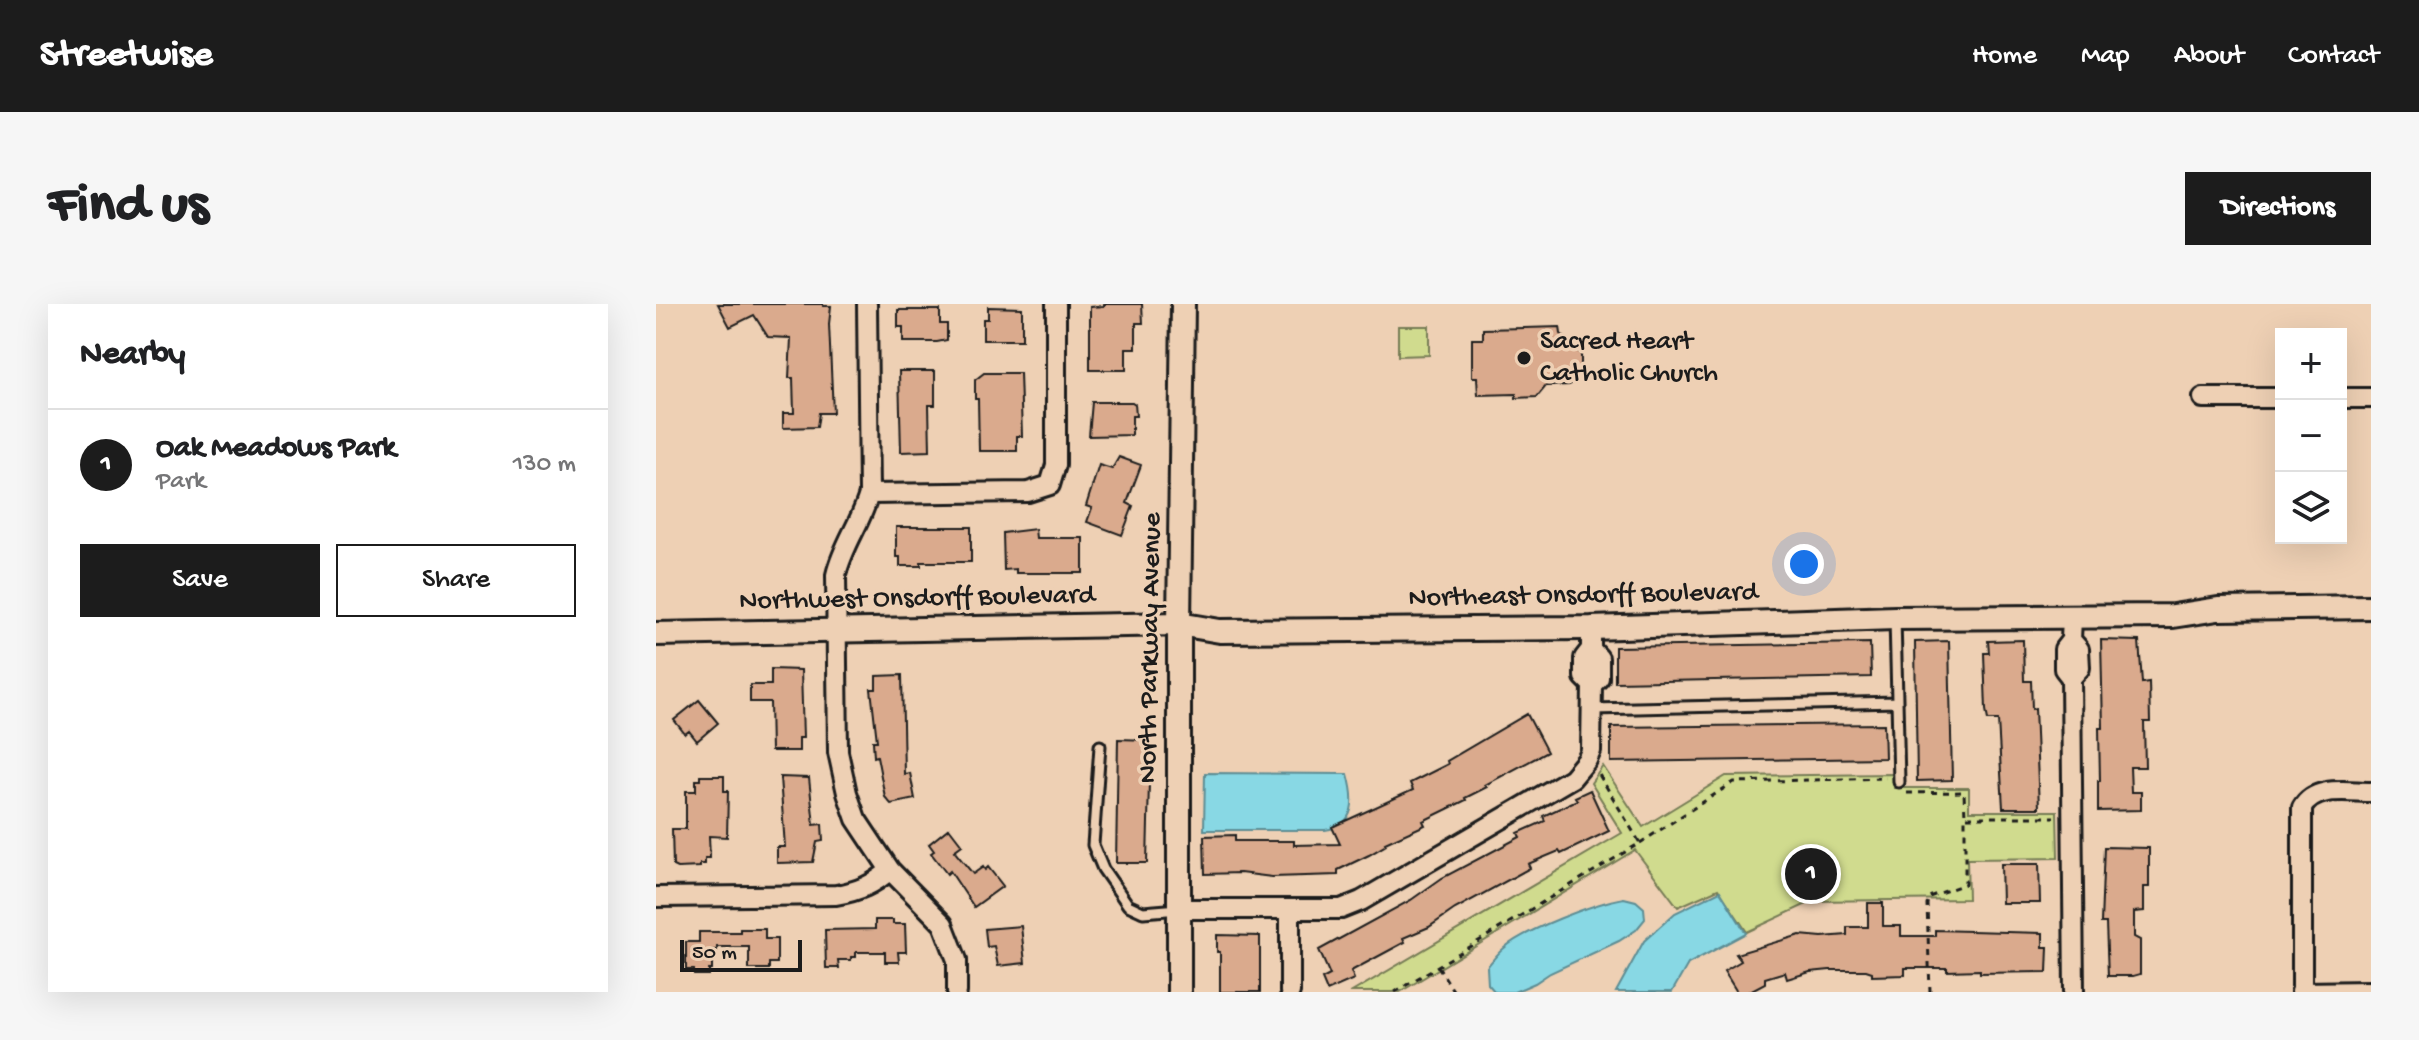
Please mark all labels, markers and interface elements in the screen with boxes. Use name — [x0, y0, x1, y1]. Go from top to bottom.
text: Streetwise — [40, 34, 213, 78]
text: Home — [1972, 40, 2037, 73]
text: Map — [2081, 40, 2130, 73]
text: About — [2174, 40, 2244, 73]
text: Contact — [2288, 40, 2379, 73]
button: Directions — [2185, 172, 2371, 245]
text: Find us — [48, 175, 208, 241]
place label: Sacred Heart Catholic Church — [1540, 326, 1718, 391]
map controls — [2275, 328, 2347, 544]
button: + — [2275, 328, 2347, 400]
text: Nearby — [80, 336, 185, 376]
marker: Sacred Heart Catholic Church — [1515, 349, 1533, 367]
button: − — [2275, 400, 2347, 472]
text: Oak Meadows Park — [156, 432, 396, 467]
text: 1 — [101, 450, 111, 481]
text: 130 m — [513, 450, 576, 481]
text: Park — [156, 467, 206, 498]
button: layers — [2275, 472, 2347, 544]
street label: North Parkway Avenue — [1132, 512, 1170, 784]
button: Save — [80, 544, 320, 617]
button: Share — [336, 544, 576, 617]
your location — [1784, 544, 1824, 584]
street label: Northeast Onsdorff Boulevard — [1408, 576, 1761, 616]
street label: Northwest Onsdorff Boulevard — [739, 579, 1098, 619]
pin: 1 — [1785, 844, 1837, 904]
scale bar — [680, 936, 802, 972]
text: 50 m — [692, 941, 737, 967]

